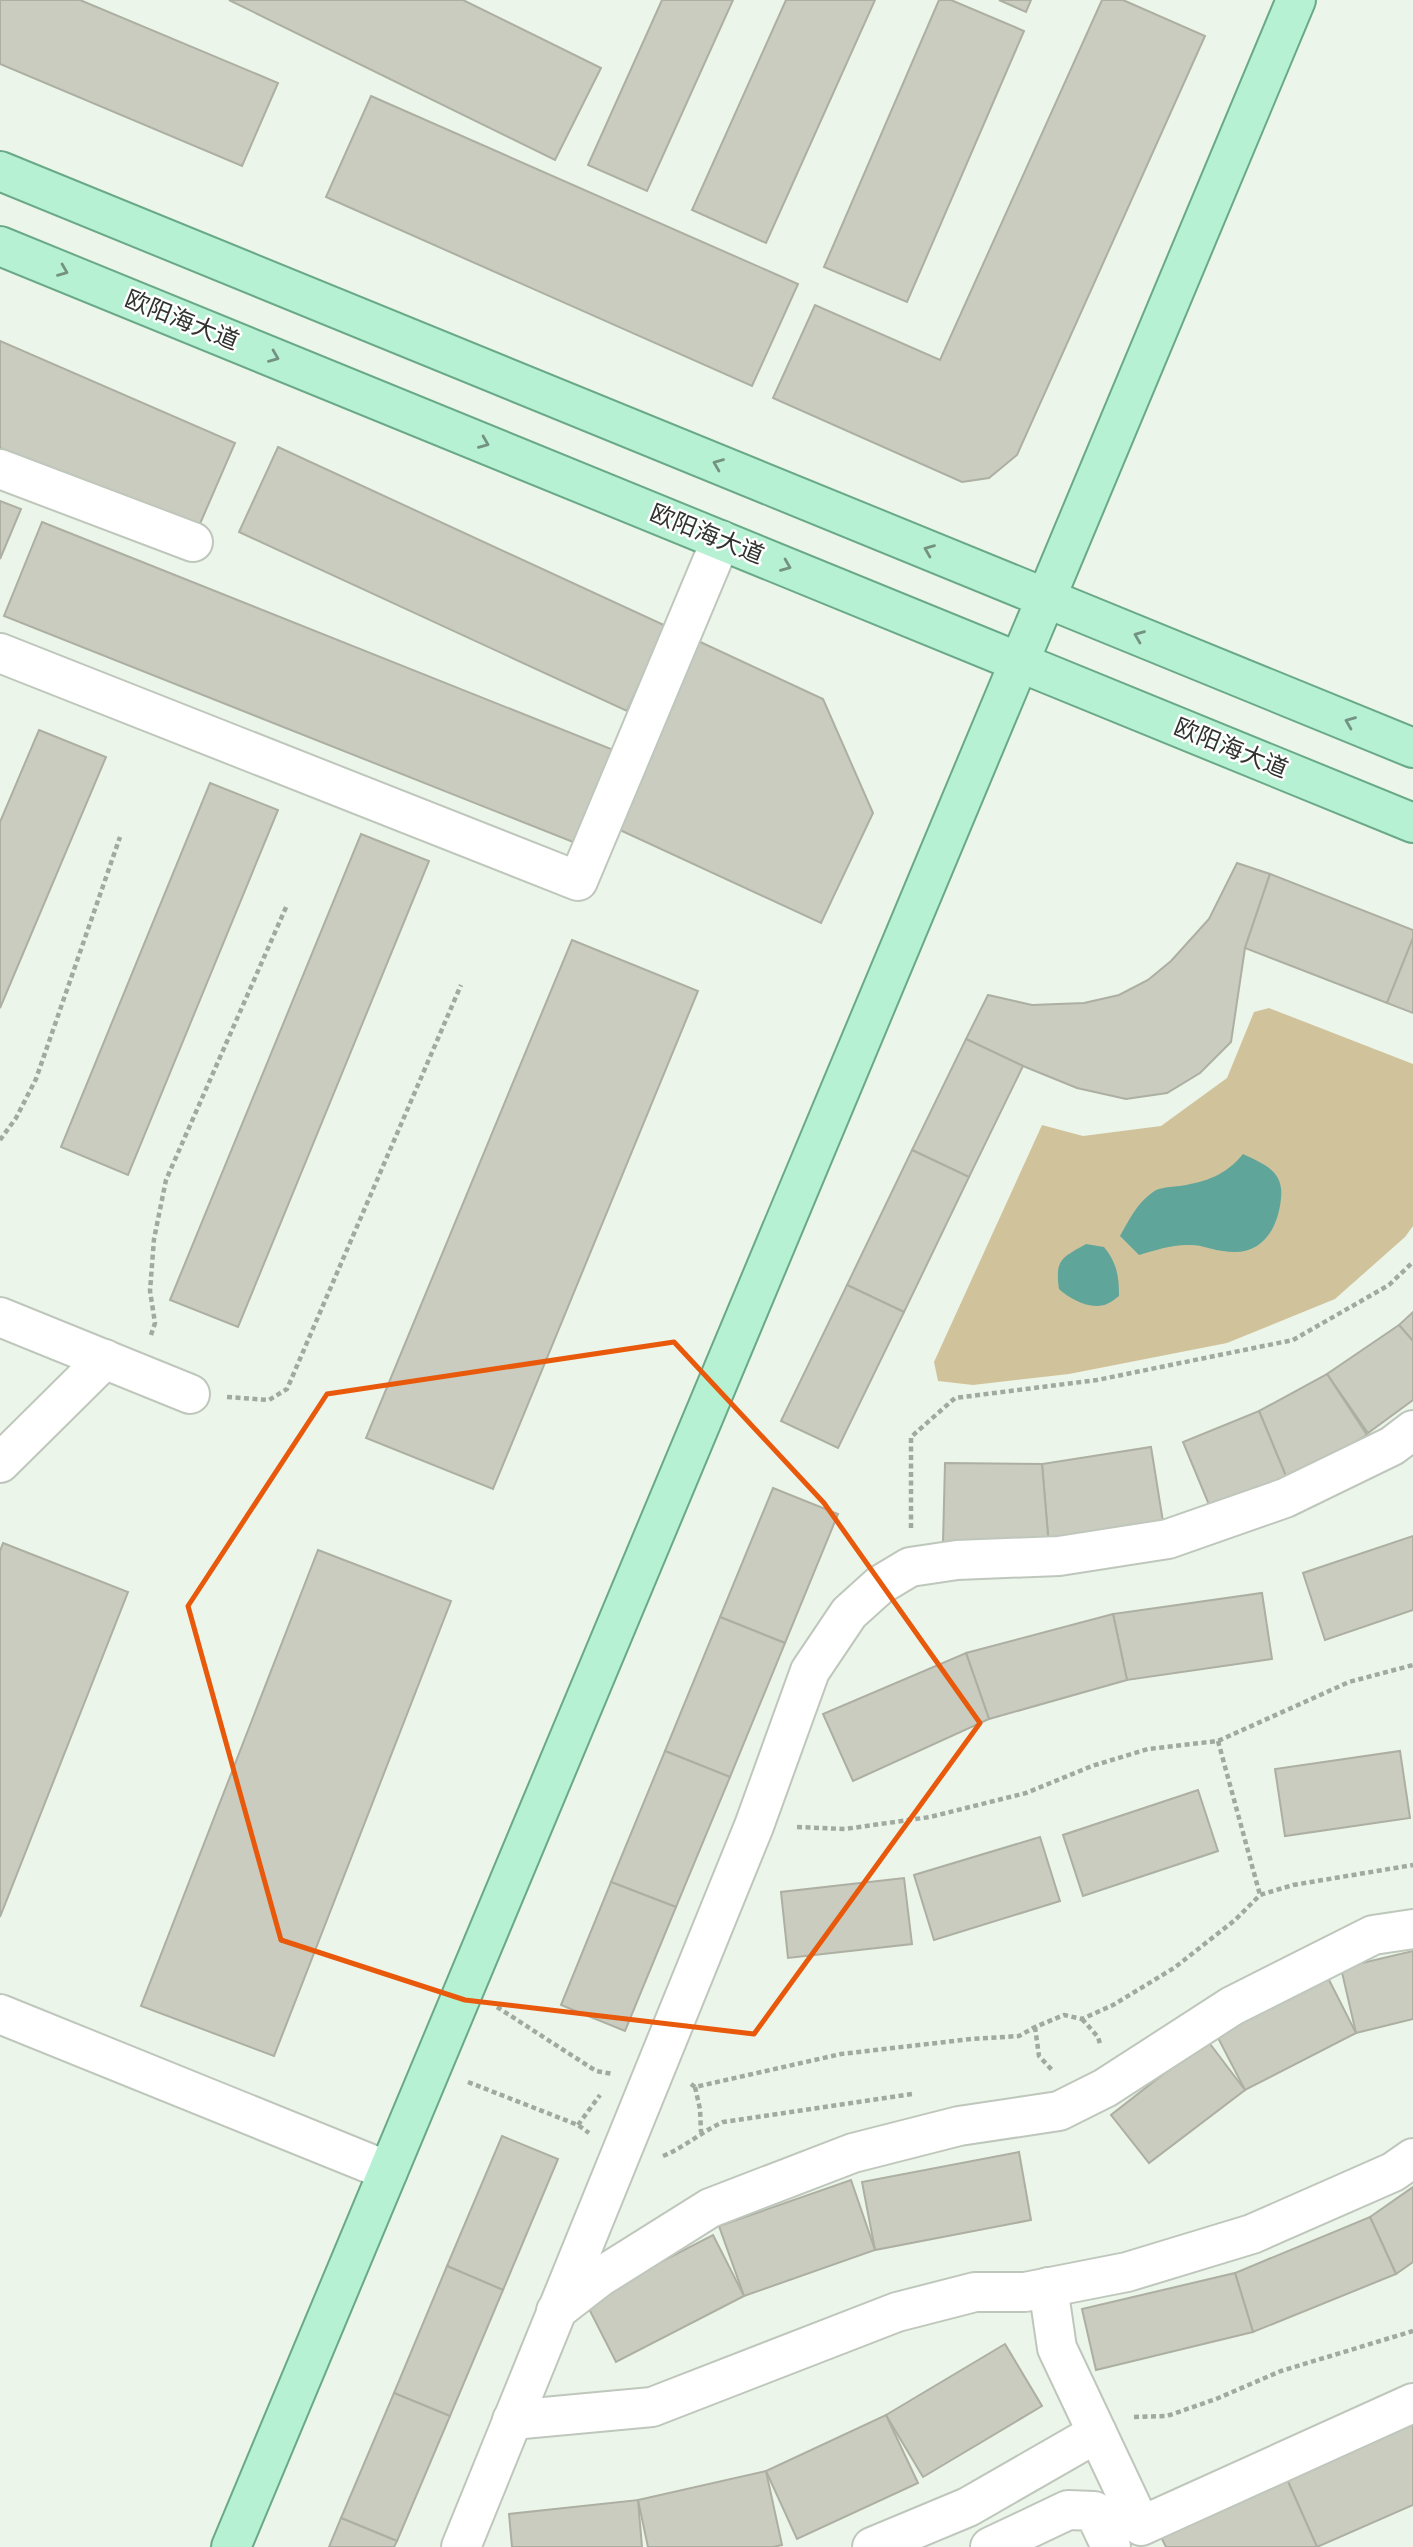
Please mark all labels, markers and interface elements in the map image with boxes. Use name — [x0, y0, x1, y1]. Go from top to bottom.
one-way arrow — [57, 263, 69, 277]
street label: 欧阳海大道 — [121, 282, 244, 356]
one-way arrow — [267, 349, 279, 363]
one-way arrow — [478, 435, 490, 449]
one-way arrow — [713, 459, 725, 473]
street label: 欧阳海大道 — [646, 496, 769, 570]
one-way arrow — [923, 544, 936, 558]
one-way arrow — [779, 558, 791, 572]
one-way arrow — [1134, 630, 1147, 644]
street label: 欧阳海大道 — [1170, 710, 1293, 784]
one-way arrow — [1344, 716, 1357, 730]

